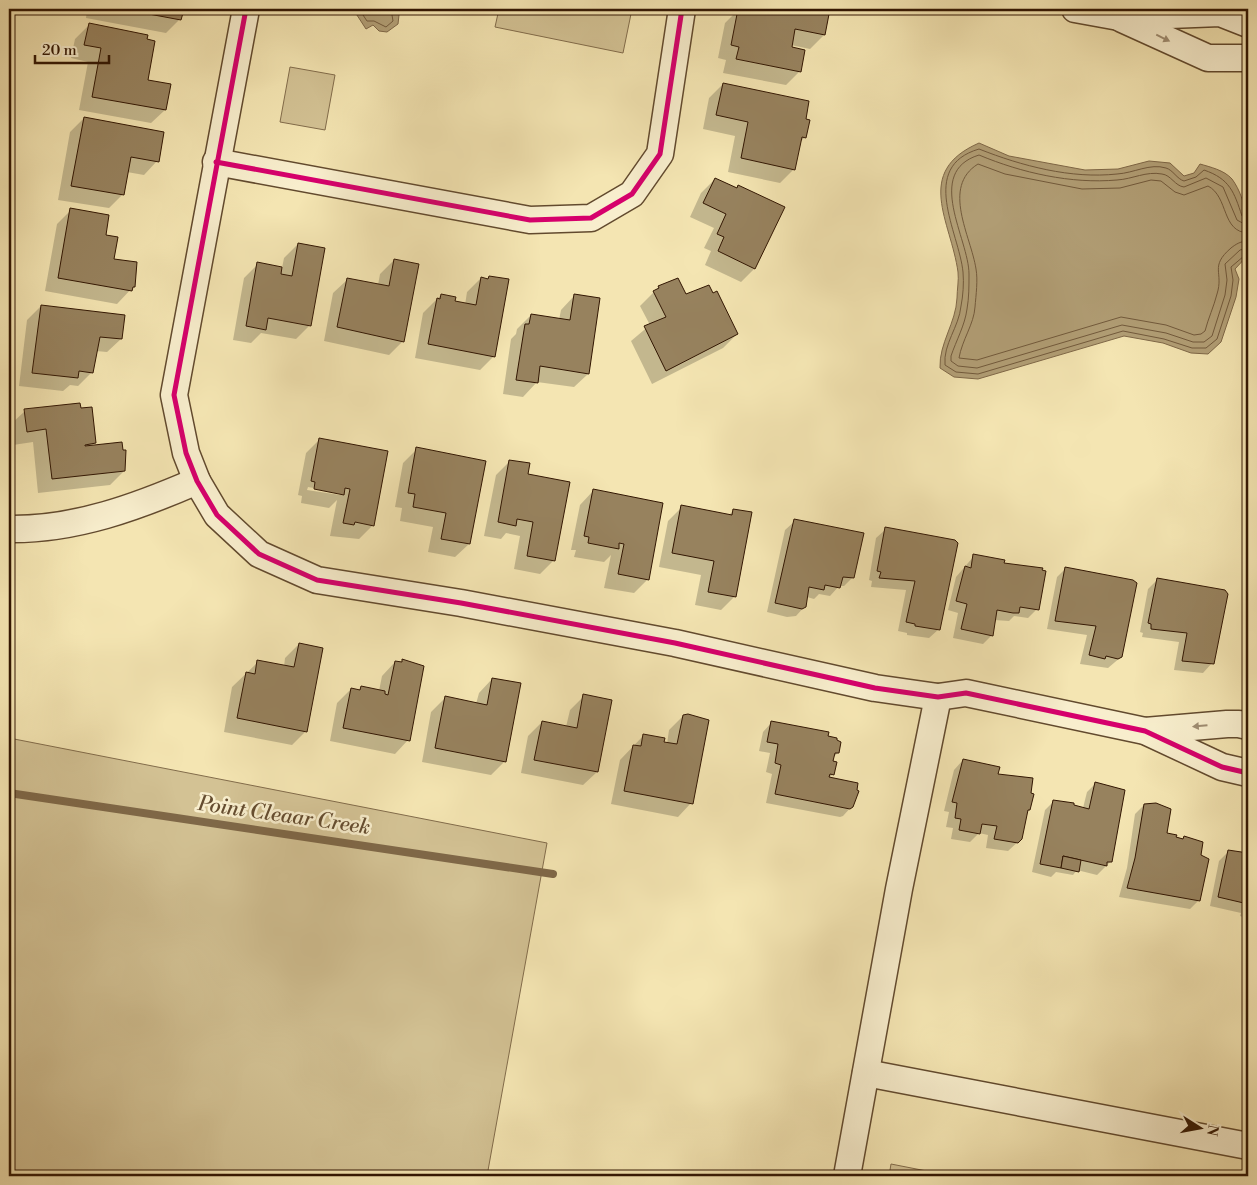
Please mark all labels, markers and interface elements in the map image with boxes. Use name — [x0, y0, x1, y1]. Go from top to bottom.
scale bar — [35, 32, 109, 64]
one-way arrow — [1156, 35, 1170, 43]
text: 20 m — [42, 41, 77, 60]
one-way arrow — [1192, 723, 1208, 731]
water label: Point Cleaar Creek — [195, 791, 372, 841]
north arrow — [1174, 1102, 1224, 1152]
text: N — [1202, 1123, 1222, 1137]

